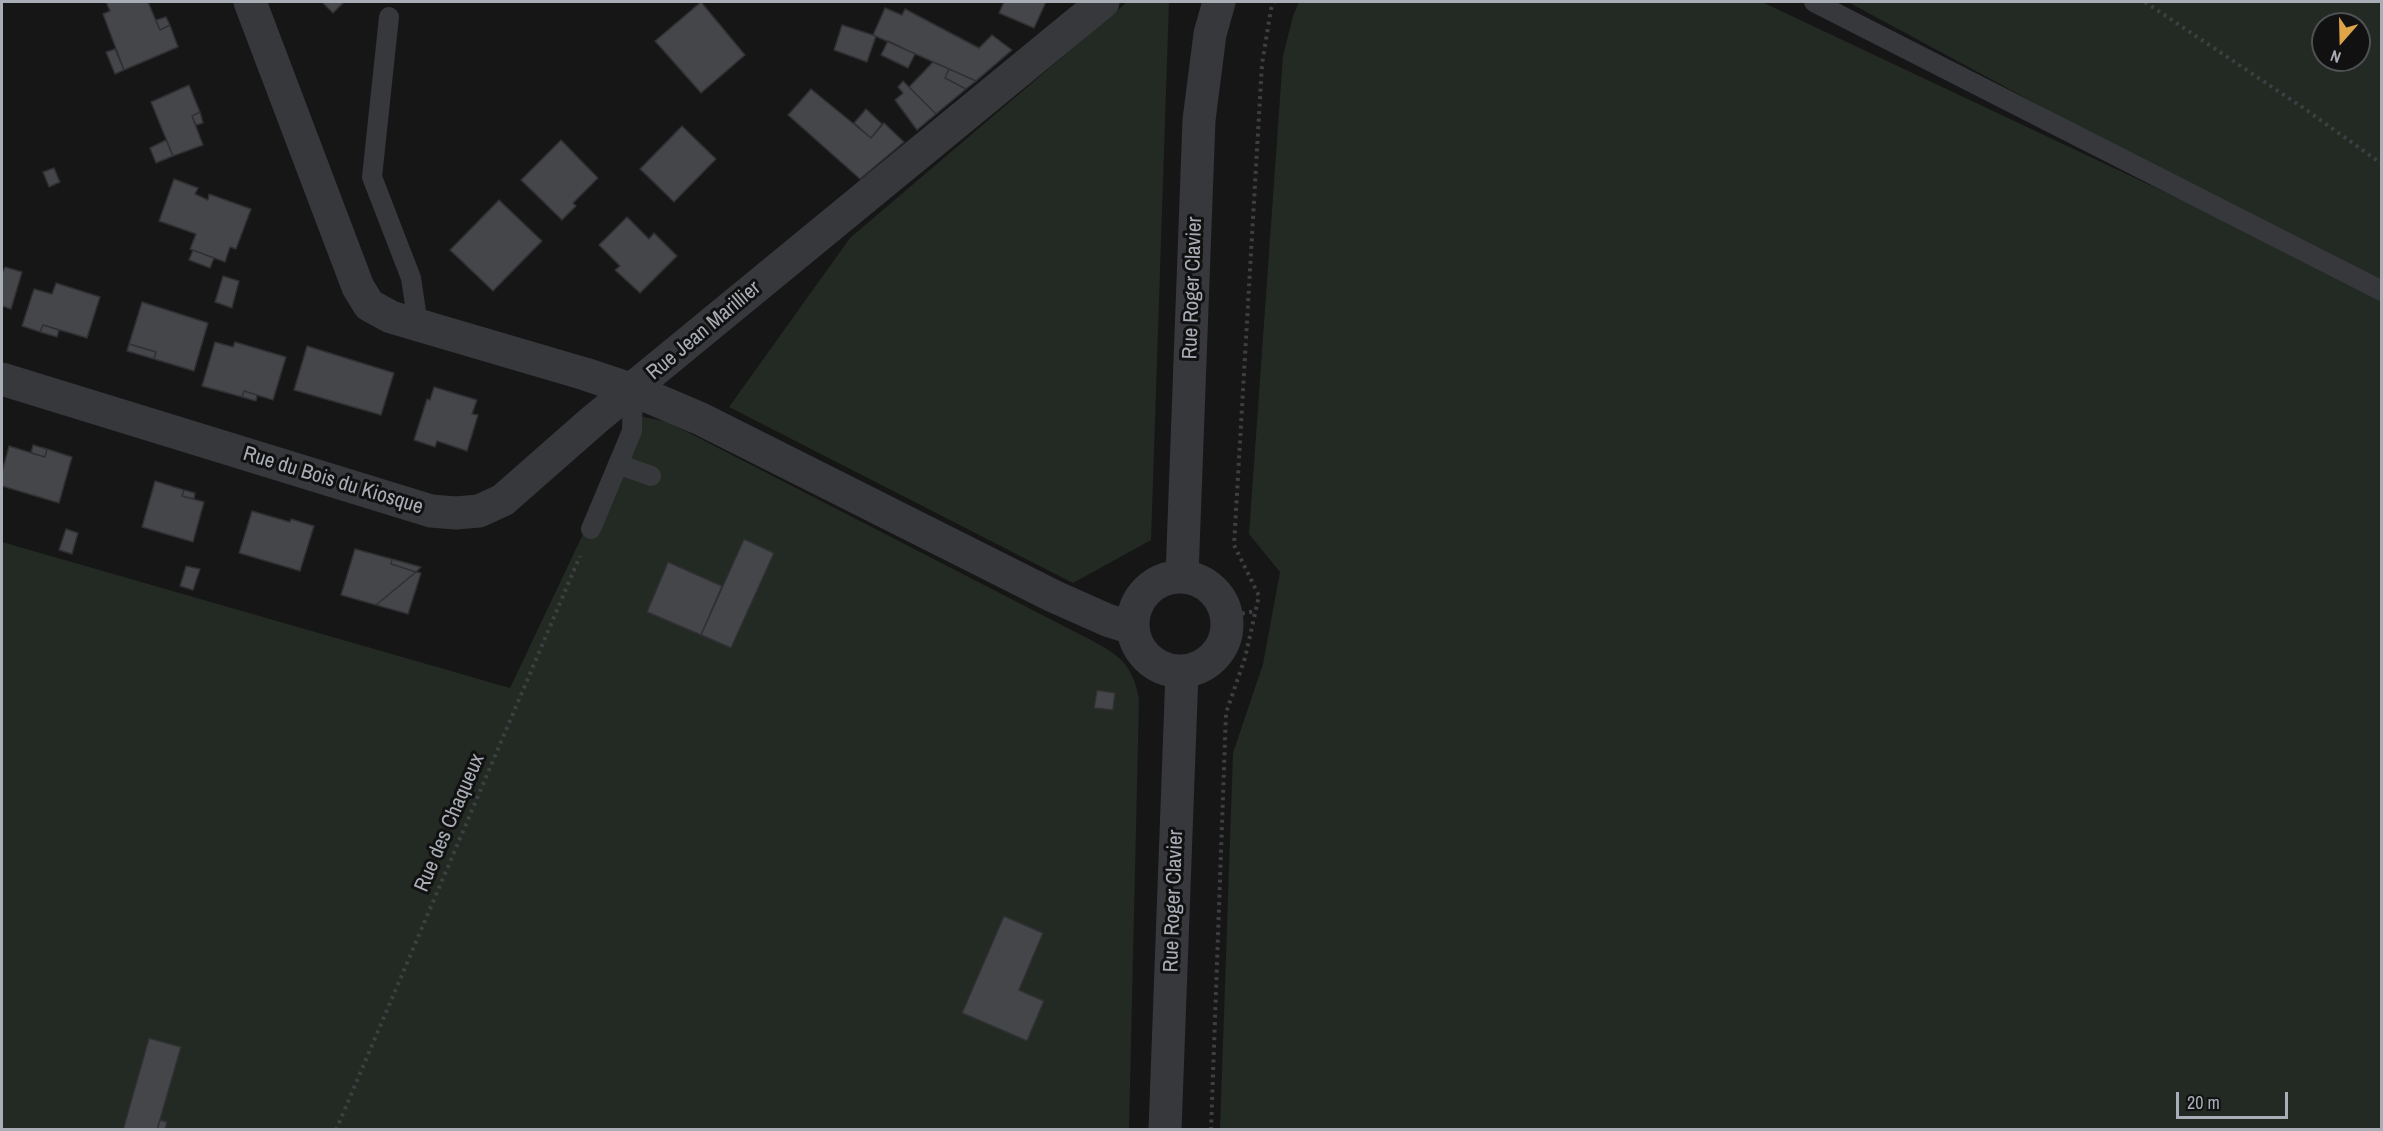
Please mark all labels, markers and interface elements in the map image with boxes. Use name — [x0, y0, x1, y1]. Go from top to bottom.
north arrow — [2311, 12, 2371, 72]
text: N — [2327, 45, 2344, 69]
street label: Rue Roger Clavier — [1178, 216, 1208, 360]
street label: Rue Jean Marillier — [642, 276, 766, 386]
street label: Rue du Bois du Kiosque — [240, 442, 426, 520]
street label: Rue des Chaqueux — [410, 750, 490, 896]
street label: Rue Roger Clavier — [1159, 829, 1189, 973]
scale bar — [2179, 1080, 2292, 1118]
text: 20 m — [2187, 1090, 2220, 1115]

